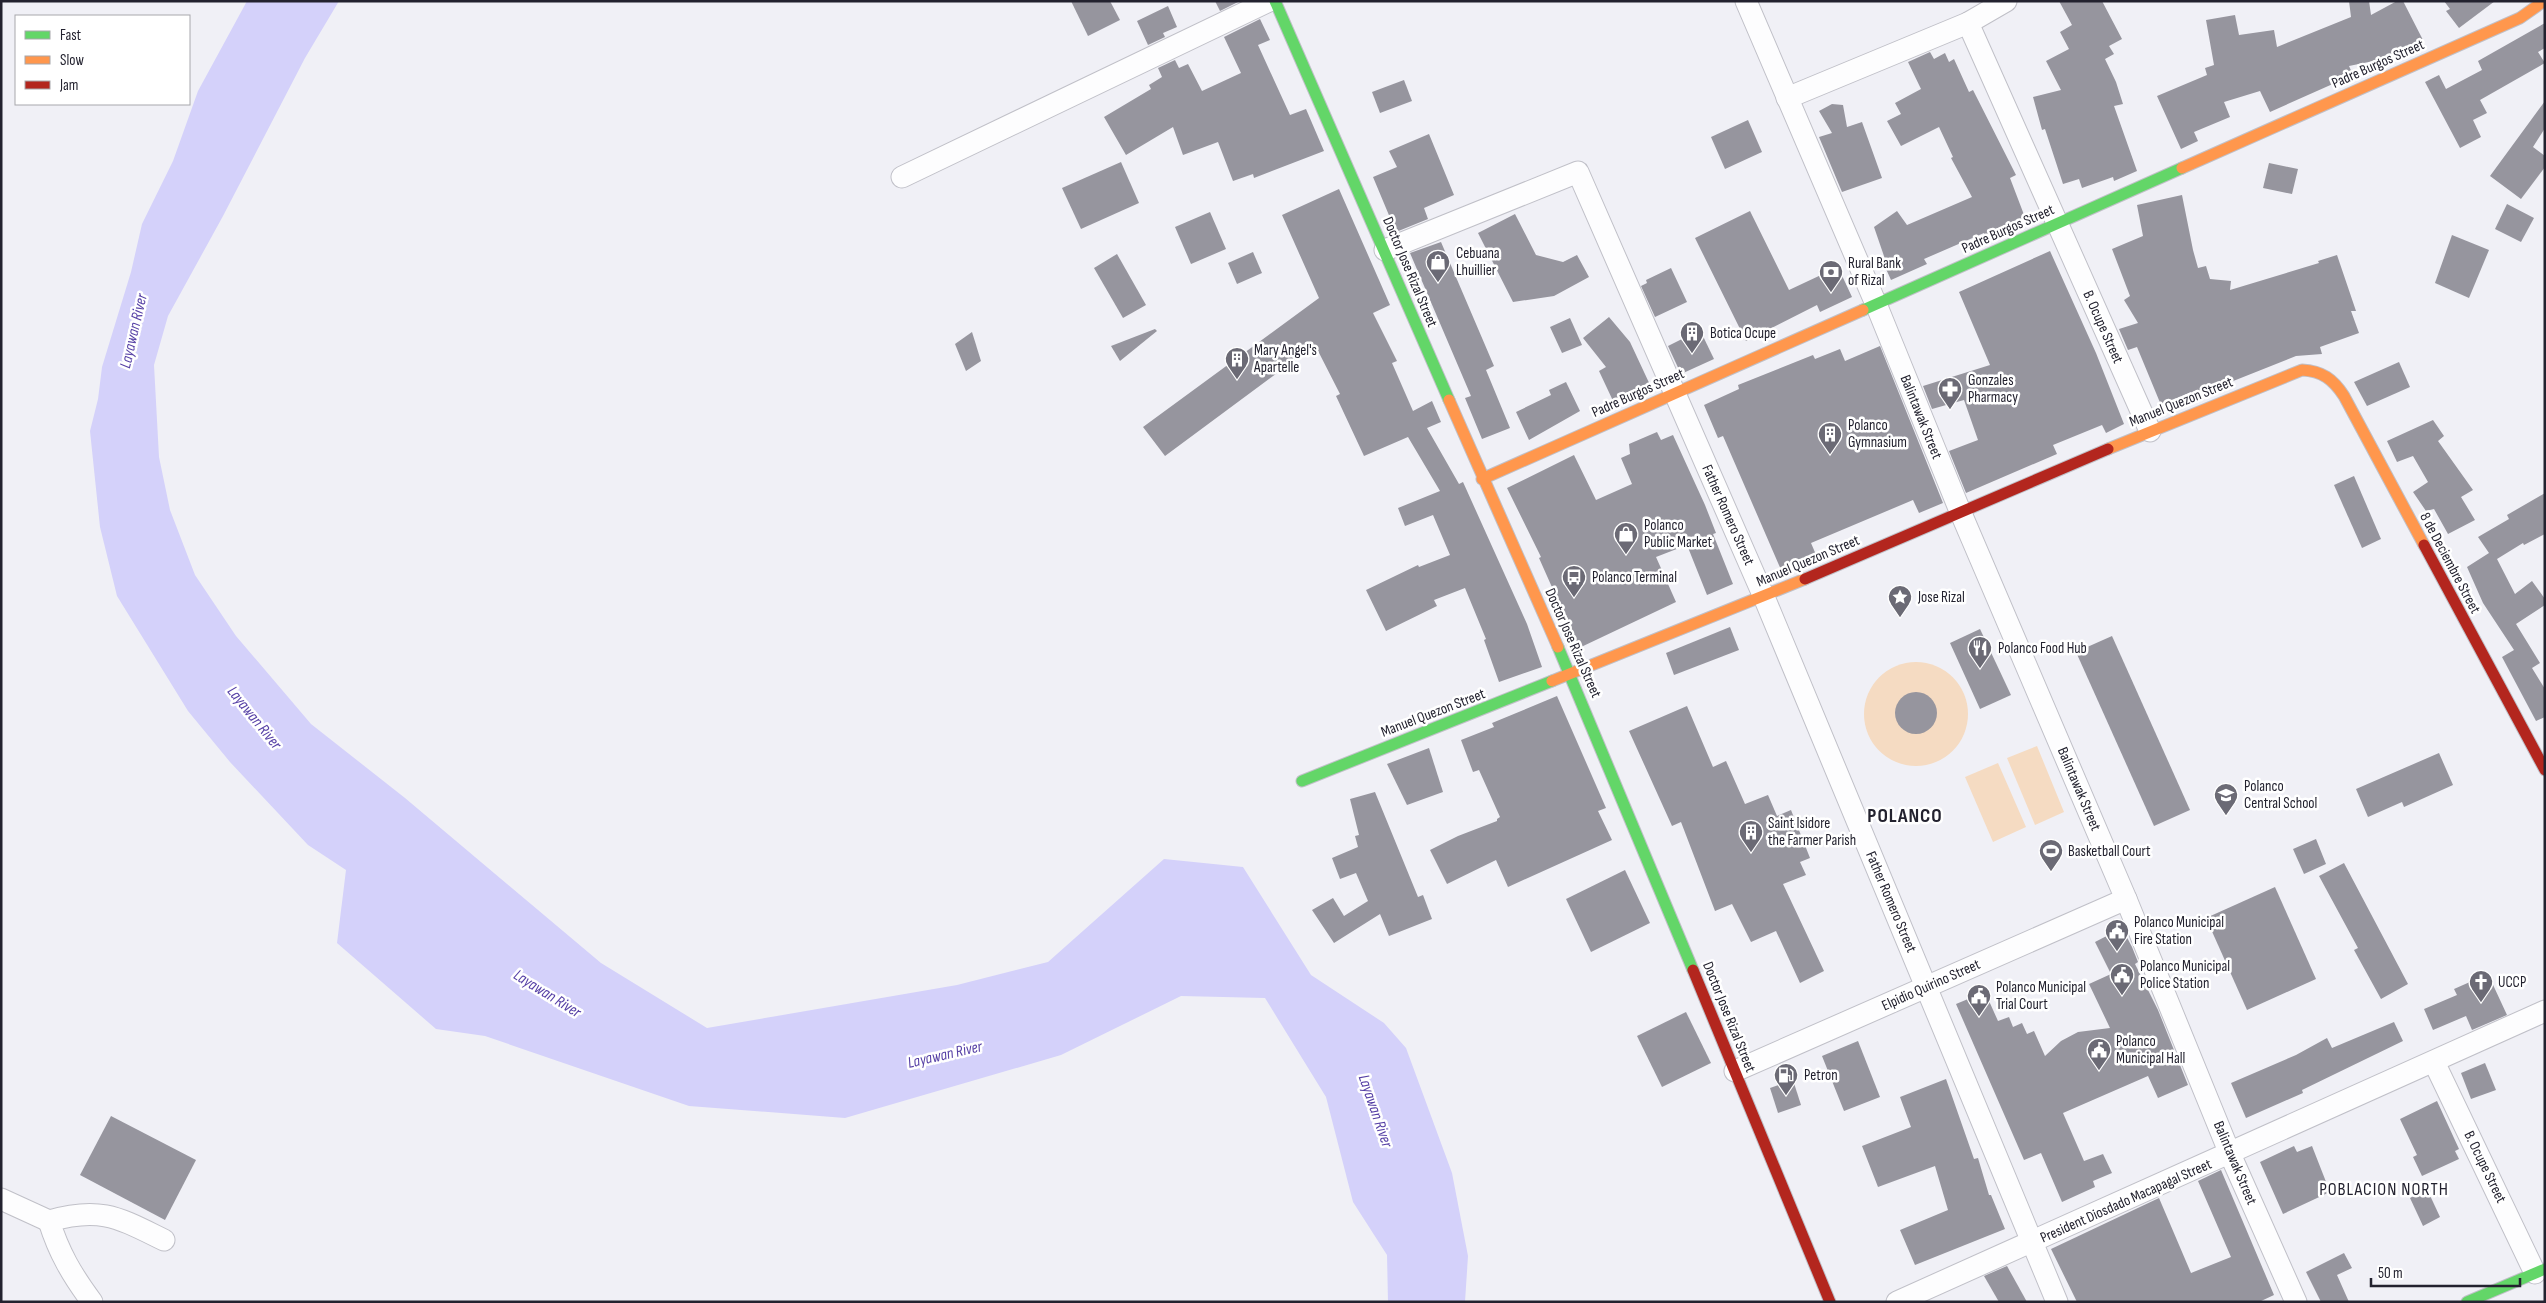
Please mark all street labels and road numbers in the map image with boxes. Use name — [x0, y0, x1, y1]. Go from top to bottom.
street label: Padre Burgos Street — [2329, 35, 2427, 93]
street label: Padre Burgos Street — [1959, 200, 2057, 258]
street label: Doctor Jose Rizal Street — [1378, 214, 1442, 330]
street label: B. Ocupe Street — [2079, 288, 2128, 367]
street label: Padre Burgos Street — [1589, 364, 1687, 422]
street label: Balintawak Street — [1896, 372, 1947, 462]
street label: Manuel Quezon Street — [2126, 372, 2236, 431]
street label: Father Romero Street — [1697, 462, 1759, 569]
street label: 8 de Deciembre Street — [2415, 509, 2485, 617]
street label: Manuel Quezon Street — [1754, 531, 1863, 591]
street label: Doctor Jose Rizal Street — [1540, 585, 1606, 701]
street label: Manuel Quezon Street — [1378, 684, 1488, 742]
street label: Balintawak Street — [2053, 744, 2105, 834]
street label: Father Romero Street — [1861, 849, 1921, 956]
street label: Elpidio Quirino Street — [1879, 955, 1984, 1015]
street label: Doctor Jose Rizal Street — [1698, 959, 1760, 1076]
street label: Balintawak Street — [2209, 1118, 2261, 1208]
street label: B. Ocupe Street — [2459, 1128, 2511, 1206]
street label: President Diosdado Macapagal Street — [2037, 1154, 2215, 1247]

